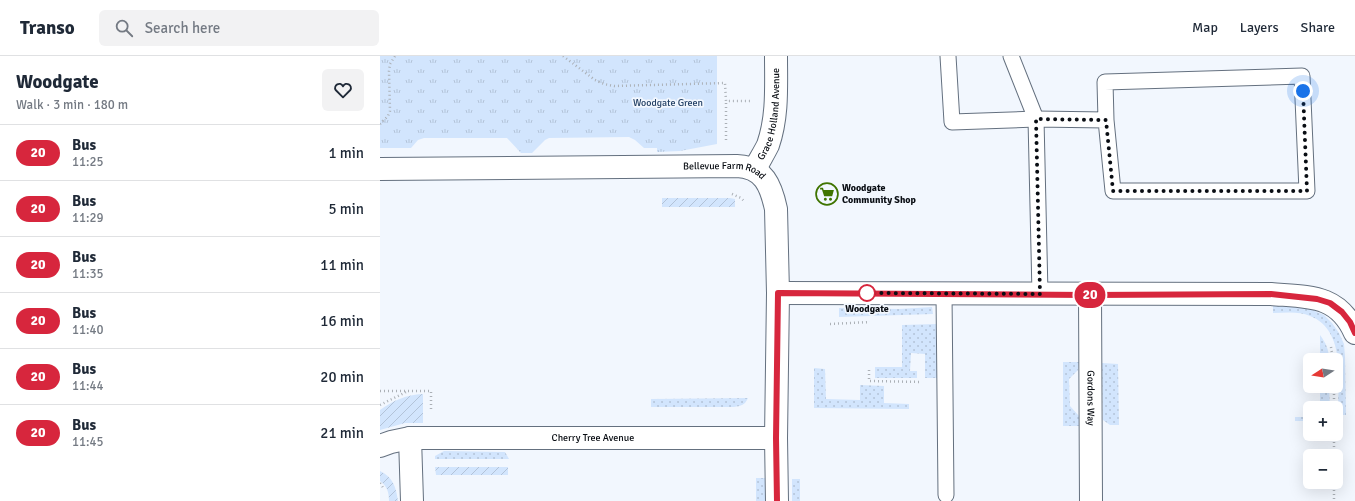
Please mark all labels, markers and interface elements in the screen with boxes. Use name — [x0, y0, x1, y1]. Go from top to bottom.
search box — [99, 10, 379, 46]
text: Transo — [20, 16, 75, 40]
icon: search — [113, 17, 135, 39]
text: Search here — [145, 19, 220, 37]
text: Map — [1192, 19, 1218, 36]
text: Layers — [1240, 19, 1279, 36]
text: Share — [1301, 19, 1335, 36]
street label: Grace Holland Avenue — [755, 68, 782, 162]
button: heart — [322, 69, 364, 111]
text: Woodgate — [16, 70, 99, 94]
your location — [1293, 81, 1313, 101]
text: Walk · 3 min · 180 m — [16, 97, 128, 113]
park label: Woodgate Green — [633, 97, 703, 109]
text: Bus — [72, 136, 96, 154]
text: 20 — [30, 144, 46, 161]
text: 1 min — [328, 144, 364, 162]
text: 11:25 — [72, 154, 104, 170]
street label: Bellevue Farm Road — [683, 160, 768, 182]
supermarket icon: Woodgate Community Shop — [814, 181, 840, 207]
place label: Woodgate Community Shop — [842, 182, 917, 206]
text: Bus — [72, 192, 96, 210]
text: 20 — [30, 200, 46, 217]
text: 5 min — [328, 200, 364, 218]
text: 11:29 — [72, 210, 104, 226]
text: Bus — [72, 248, 96, 266]
text: 20 — [30, 256, 46, 273]
text: 11 min — [320, 256, 364, 274]
text: 11:35 — [72, 266, 104, 282]
line badge: 20 — [1072, 282, 1108, 308]
marker: Woodgate — [858, 284, 876, 302]
text: 20 — [1082, 286, 1098, 303]
place label: Woodgate — [845, 303, 889, 315]
text: Bus — [72, 304, 96, 322]
text: 20 — [30, 312, 46, 329]
text: 16 min — [320, 312, 364, 330]
text: 11:40 — [72, 322, 104, 338]
north arrow — [1303, 353, 1343, 393]
map controls — [1303, 353, 1343, 489]
text: Bus — [72, 360, 96, 378]
text: 20 — [30, 368, 46, 385]
text: 20 min — [320, 368, 364, 386]
street label: Gordons Way — [1084, 370, 1097, 426]
text: 11:44 — [72, 378, 104, 394]
button: + — [1303, 401, 1343, 441]
text: Bus — [72, 416, 96, 434]
text: 20 — [30, 424, 46, 441]
text: 21 min — [320, 424, 364, 442]
street label: Cherry Tree Avenue — [552, 432, 634, 444]
text: 11:45 — [72, 434, 104, 450]
button: − — [1303, 449, 1343, 489]

